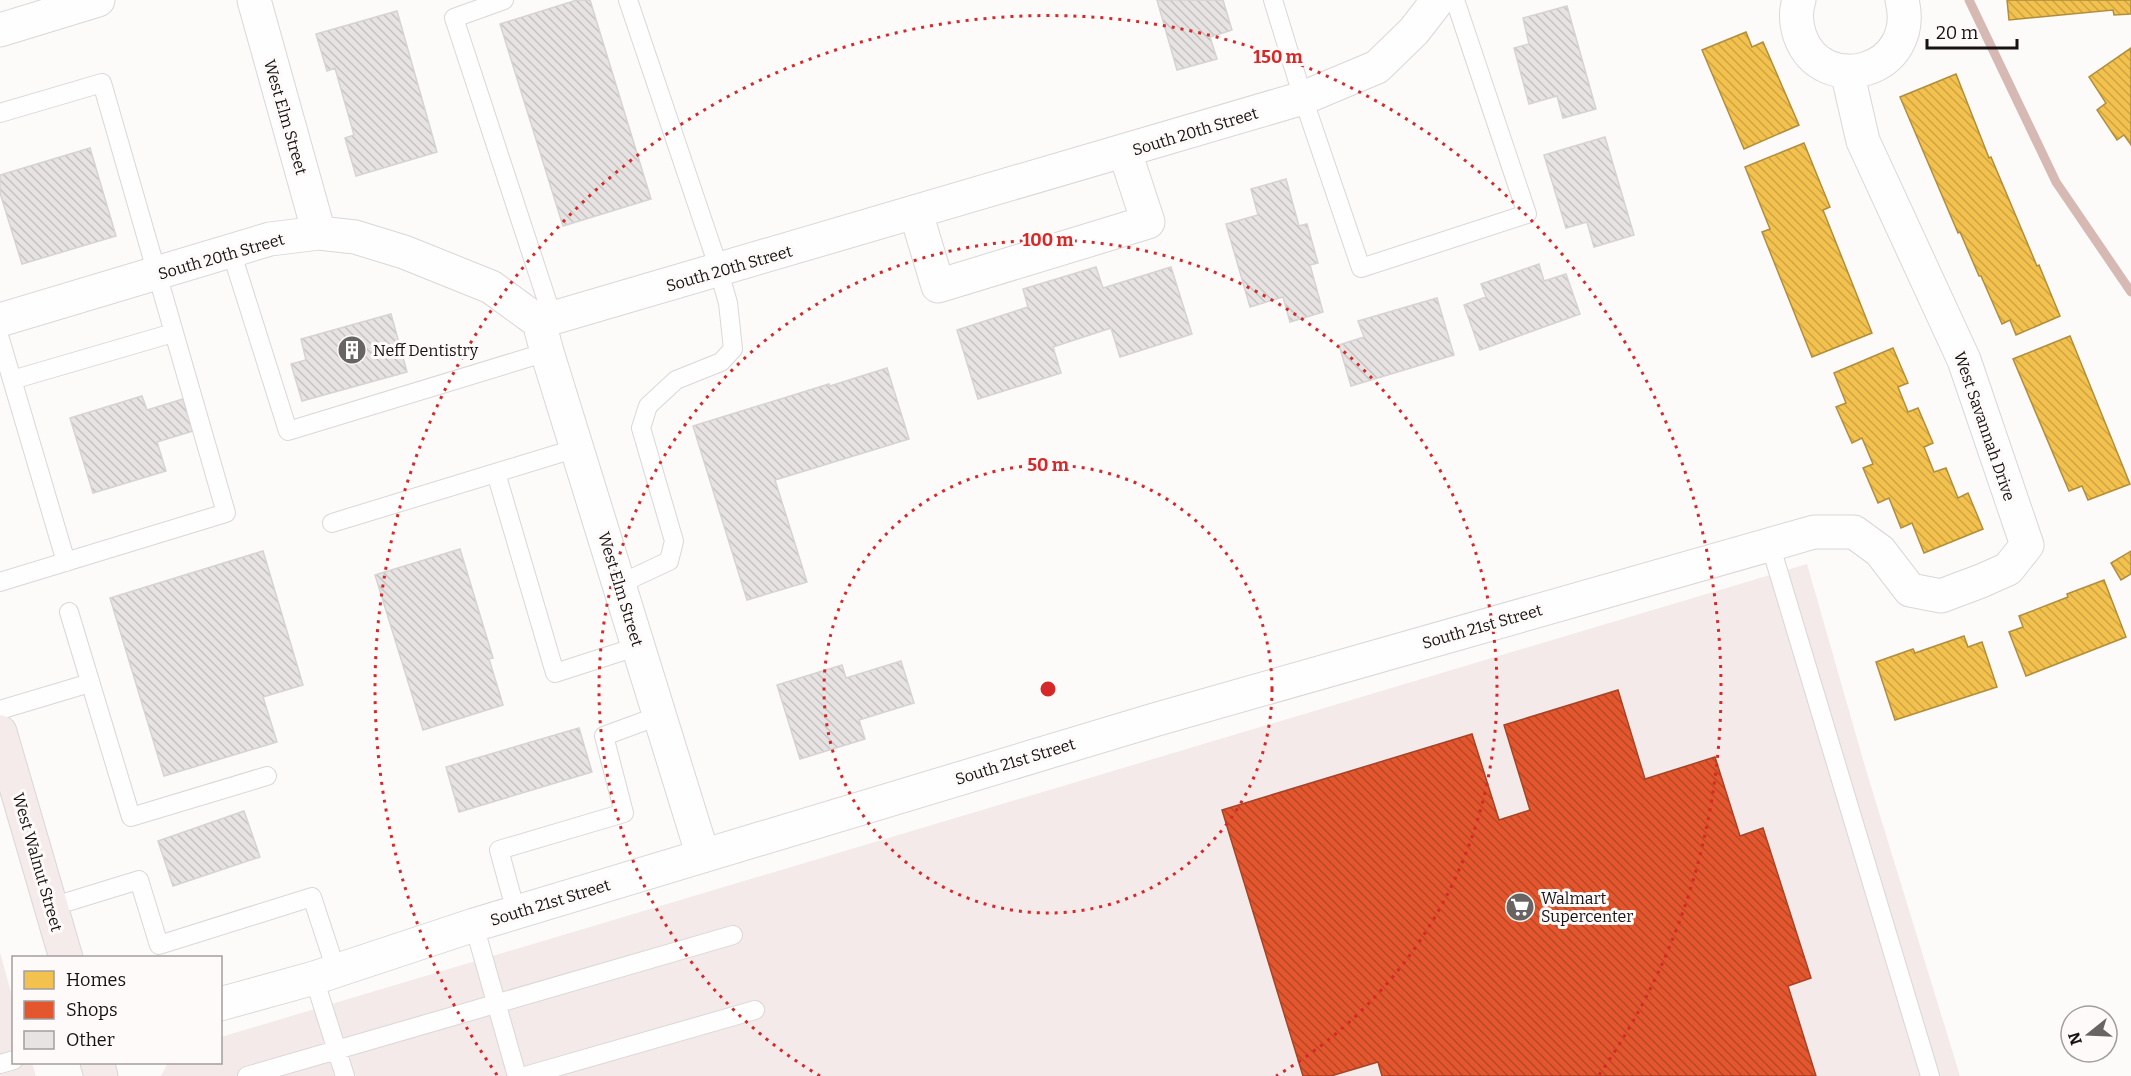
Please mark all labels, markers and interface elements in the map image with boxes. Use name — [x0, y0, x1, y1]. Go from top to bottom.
scale bar — [1927, 12, 2017, 50]
text: 20 m — [1936, 22, 1978, 44]
text: 150 m — [1253, 46, 1303, 68]
street label: West Elm Street — [260, 57, 311, 177]
street label: South 20th Street — [1130, 103, 1260, 160]
street label: South 20th Street — [156, 229, 287, 284]
text: 100 m — [1022, 229, 1074, 251]
street label: South 20th Street — [664, 241, 795, 296]
building icon: Neff Dentistry — [336, 334, 368, 366]
place label: Neff Dentistry — [373, 341, 479, 360]
street label: West Savannah Drive — [1950, 349, 2019, 503]
text: 50 m — [1027, 454, 1069, 476]
street label: West Elm Street — [594, 530, 647, 649]
street label: South 21st Street — [1420, 600, 1545, 653]
centre of rings — [1038, 679, 1058, 699]
street label: South 21st Street — [953, 734, 1078, 789]
street label: West Walnut Street — [9, 791, 66, 934]
street label: South 21st Street — [488, 875, 613, 930]
place label: Walmart Supercenter — [1541, 889, 1633, 926]
supermarket icon: Walmart Supercenter — [1504, 891, 1536, 923]
legend — [12, 956, 222, 1064]
text: Homes — [66, 969, 126, 991]
text: Shops — [66, 999, 118, 1021]
north arrow — [2059, 1004, 2119, 1064]
text: Other — [66, 1029, 115, 1051]
text: N — [2064, 1030, 2086, 1047]

